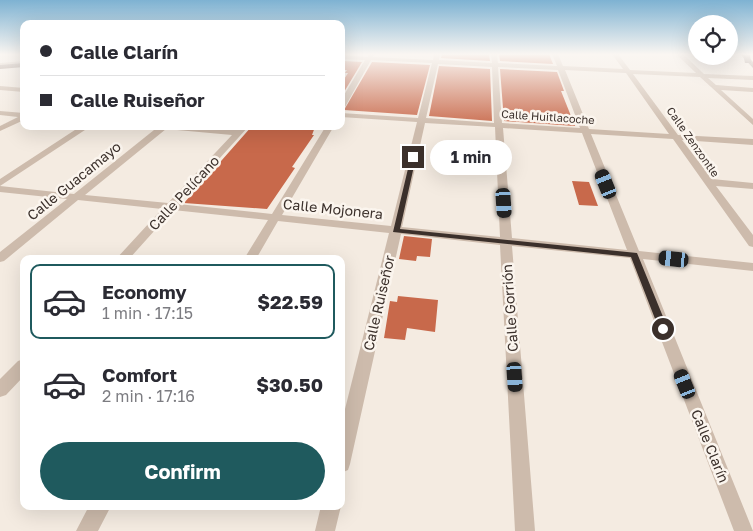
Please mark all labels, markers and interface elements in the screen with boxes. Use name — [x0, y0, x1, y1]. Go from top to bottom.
map controls — [688, 15, 738, 65]
button: locate — [688, 15, 738, 65]
text: Calle Clarín — [70, 40, 178, 63]
text: Calle Ruiseñor — [70, 88, 205, 111]
street label: Calle Zenzontle — [664, 104, 722, 179]
street label: Calle Huitlacoche — [501, 107, 595, 126]
street label: Calle Guacamayo — [23, 138, 124, 224]
callout: 1 min — [430, 140, 513, 174]
route end — [402, 146, 424, 168]
text: 1 min — [451, 147, 491, 167]
street label: Calle Pelícano — [145, 152, 223, 233]
car — [593, 167, 618, 201]
car — [495, 188, 512, 218]
street label: Calle Mojonera — [282, 195, 384, 222]
car — [658, 250, 689, 268]
street label: Calle Ruiseñor — [359, 253, 398, 352]
street label: Calle Gorrión — [498, 264, 521, 352]
icon: car — [42, 279, 87, 324]
text: Economy — [102, 280, 187, 303]
text: $22.59 — [257, 290, 323, 313]
text: 1 min · 17:15 — [102, 303, 193, 323]
route start — [652, 318, 674, 340]
icon: car — [42, 362, 87, 407]
car — [506, 362, 523, 392]
text: Comfort — [102, 363, 177, 386]
car — [672, 367, 697, 401]
text: $30.50 — [256, 373, 323, 396]
text: 2 min · 17:16 — [102, 386, 195, 406]
street label: Calle Clarín — [688, 407, 733, 485]
button: Confirm — [40, 442, 325, 500]

